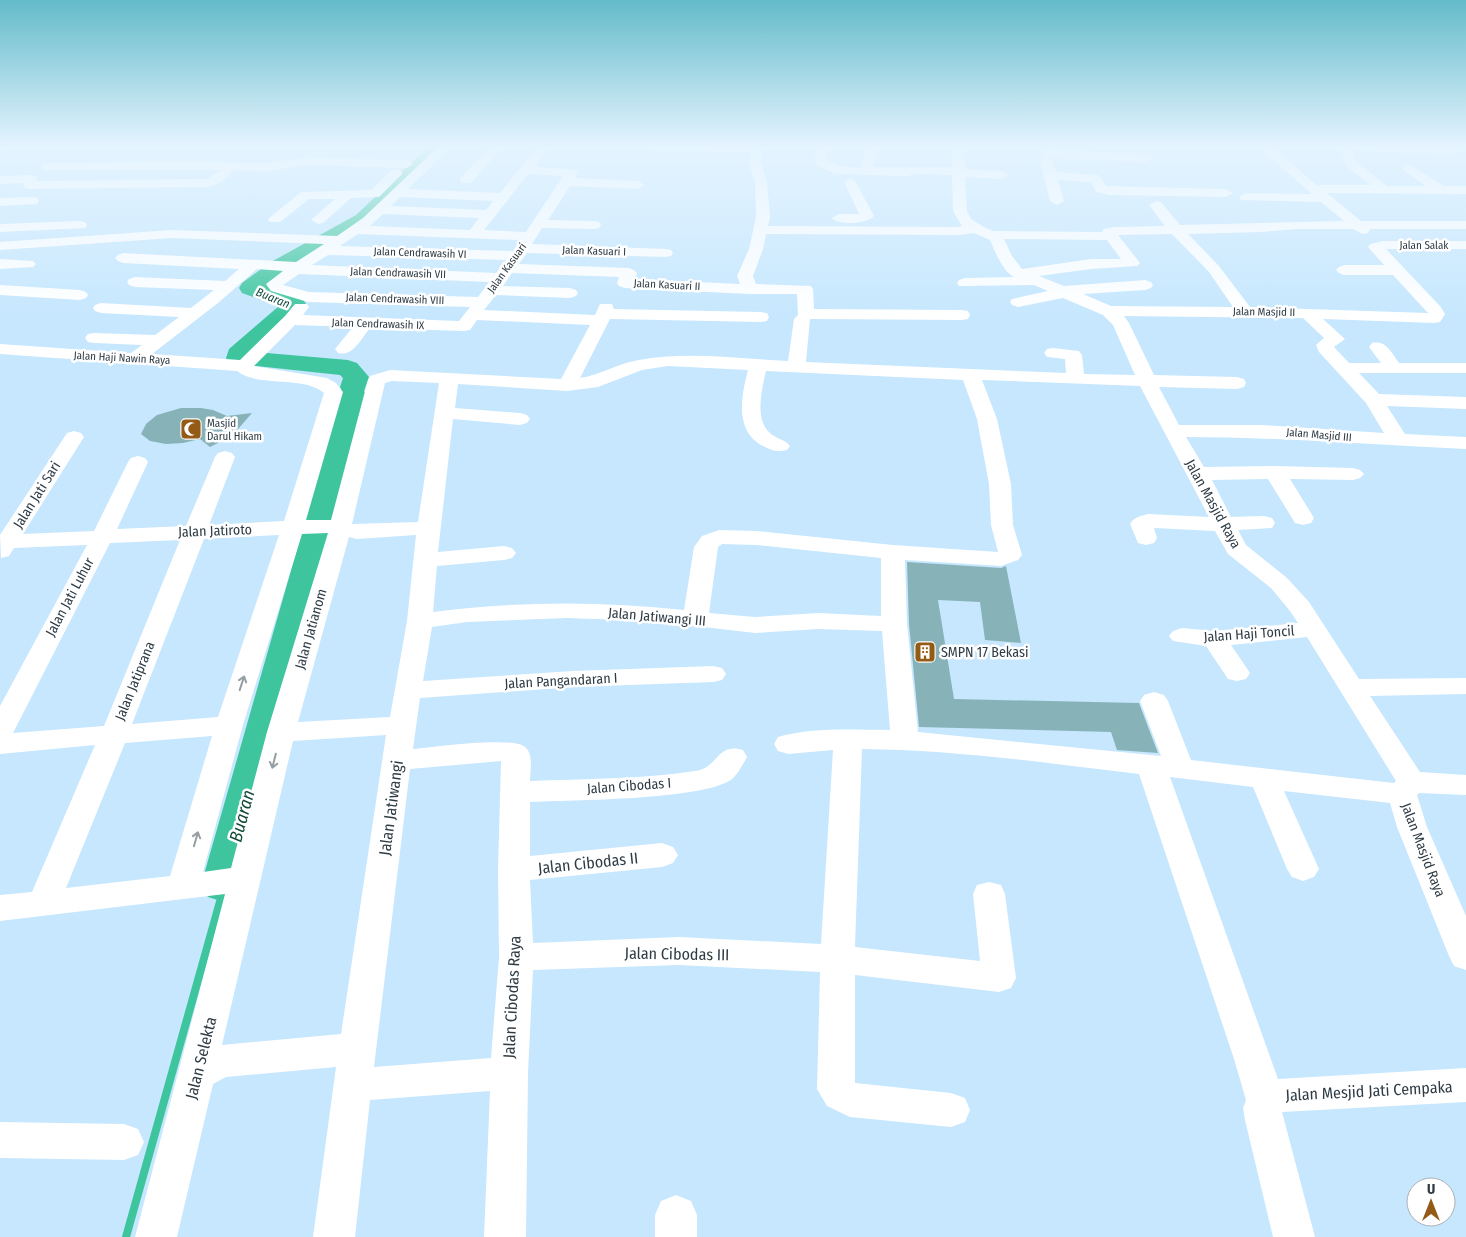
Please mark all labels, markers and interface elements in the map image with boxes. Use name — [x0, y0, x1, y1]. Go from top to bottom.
street label: Jalan Salak — [1399, 239, 1449, 252]
street label: Jalan Kasuari — [485, 240, 530, 295]
street label: Jalan Kasuari I — [562, 243, 626, 259]
street label: Jalan Cendrawasih VI — [373, 245, 467, 261]
street label: Jalan Cendrawasih VII — [350, 265, 446, 281]
street label: Jalan Kasuari II — [633, 277, 701, 293]
water label: Buaran — [254, 285, 292, 311]
street label: Jalan Cendrawasih VIII — [345, 291, 445, 307]
street label: Jalan Masjid II — [1233, 305, 1295, 319]
street label: Jalan Cendrawasih IX — [331, 316, 425, 332]
street label: Jalan Haji Nawin Raya — [73, 349, 171, 367]
mosque icon: Masjid Darul Hikam — [179, 417, 203, 441]
place label: Masjid Darul Hikam — [207, 417, 262, 443]
street label: Jalan Masjid III — [1286, 426, 1352, 444]
street label: Jalan Masjid Raya — [1181, 456, 1245, 552]
street label: Jalan Jati Sari — [10, 458, 64, 532]
street label: Jalan Jatiroto — [178, 521, 252, 541]
street label: Jalan Jati Luhur — [42, 555, 98, 639]
street label: Jalan Jatianom — [291, 587, 331, 671]
street label: Jalan Jatiwangi III — [607, 604, 707, 630]
street label: Jalan Haji Toncil — [1203, 622, 1295, 646]
street label: Jalan Jatiprana — [111, 639, 159, 723]
building icon: SMPN 17 Bekasi — [913, 640, 937, 664]
place label: SMPN 17 Bekasi — [941, 644, 1028, 661]
street label: Jalan Pangandaran I — [504, 670, 618, 692]
one-way arrow — [238, 676, 248, 692]
one-way arrow — [269, 752, 278, 768]
street label: Jalan Jatiwangi — [375, 759, 407, 857]
street label: Jalan Cibodas I — [586, 775, 672, 797]
water label: Buaran — [225, 788, 259, 844]
street label: Jalan Masjid Raya — [1397, 801, 1449, 900]
one-way arrow — [192, 831, 202, 847]
street label: Jalan Cibodas II — [537, 848, 639, 878]
street label: Jalan Cibodas Raya — [499, 935, 525, 1059]
street label: Jalan Cibodas III — [624, 944, 730, 964]
street label: Jalan Selekta — [182, 1015, 220, 1101]
street label: Jalan Mesjid Jati Cempaka — [1285, 1077, 1453, 1105]
north arrow — [1406, 1177, 1456, 1227]
text: U — [1427, 1181, 1435, 1198]

